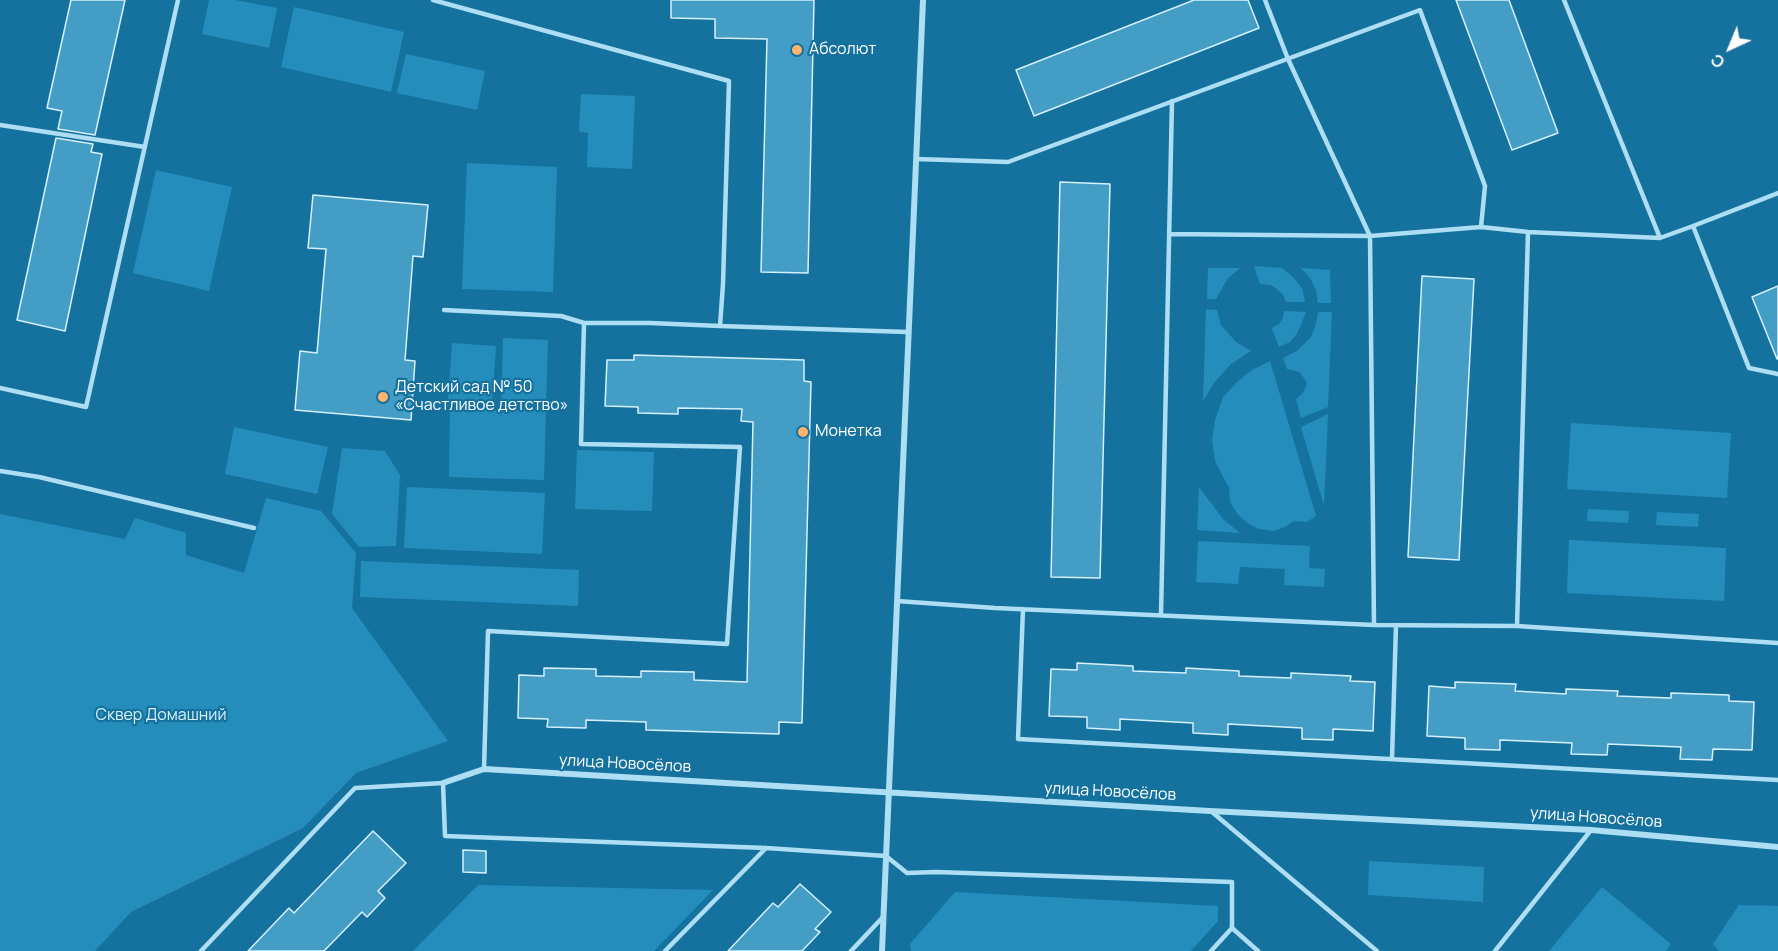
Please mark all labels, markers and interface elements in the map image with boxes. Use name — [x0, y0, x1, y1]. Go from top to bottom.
north arrow — [1700, 18, 1760, 78]
place label: Абсолют — [809, 40, 876, 60]
marker: Абсолют — [790, 43, 804, 57]
text: С — [1706, 49, 1729, 73]
place label: Детский сад № 50 «Счастливое детство» — [395, 378, 568, 416]
marker: Детский сад № 50 «Счастливое детство» — [376, 390, 390, 404]
place label: Монетка — [815, 422, 882, 442]
marker: Монетка — [796, 425, 810, 439]
park label: Сквер Домашний — [96, 706, 226, 726]
street label: улица Новосёлов — [558, 751, 692, 777]
street label: улица Новосёлов — [1043, 779, 1177, 805]
street label: улица Новосёлов — [1529, 804, 1663, 832]

